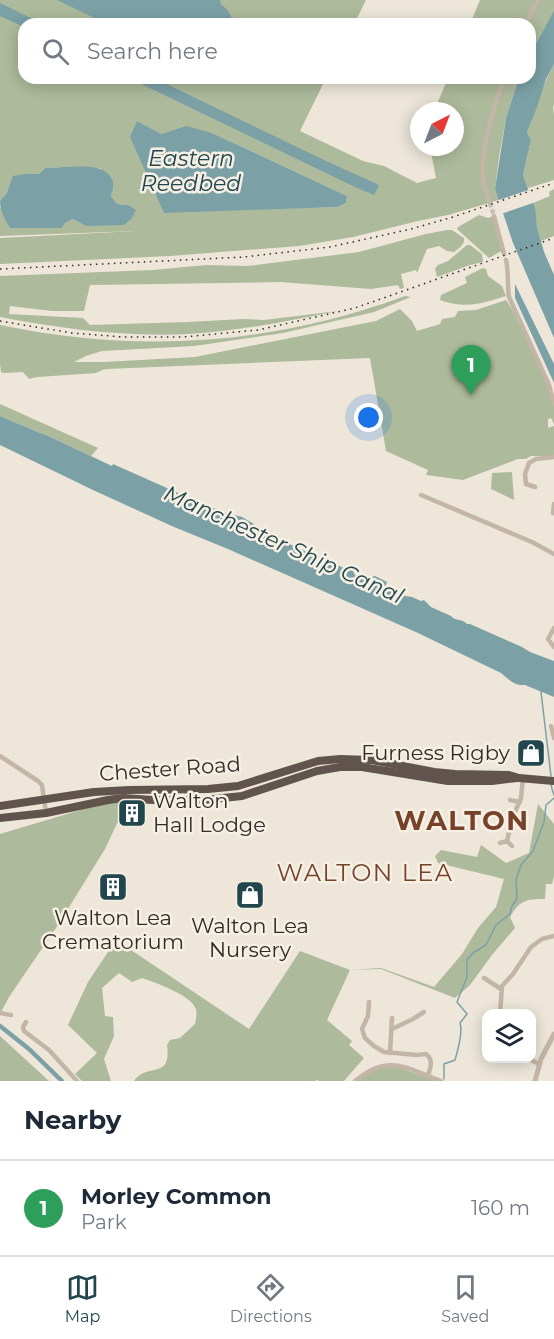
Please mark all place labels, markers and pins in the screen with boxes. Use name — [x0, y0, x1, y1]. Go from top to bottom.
pin: 1 — [452, 346, 490, 395]
shop icon: Furness Rigby — [515, 737, 547, 769]
place label: Furness Rigby — [361, 740, 511, 765]
place label: Walton Hall Lodge — [153, 788, 266, 837]
building icon: Walton Hall Lodge — [116, 797, 148, 829]
building icon: Walton Lea Crematorium — [97, 871, 129, 903]
shop icon: Walton Lea Nursery — [234, 879, 266, 911]
place label: Walton Lea Crematorium — [42, 905, 184, 954]
place label: Walton Lea Nursery — [191, 913, 309, 962]

